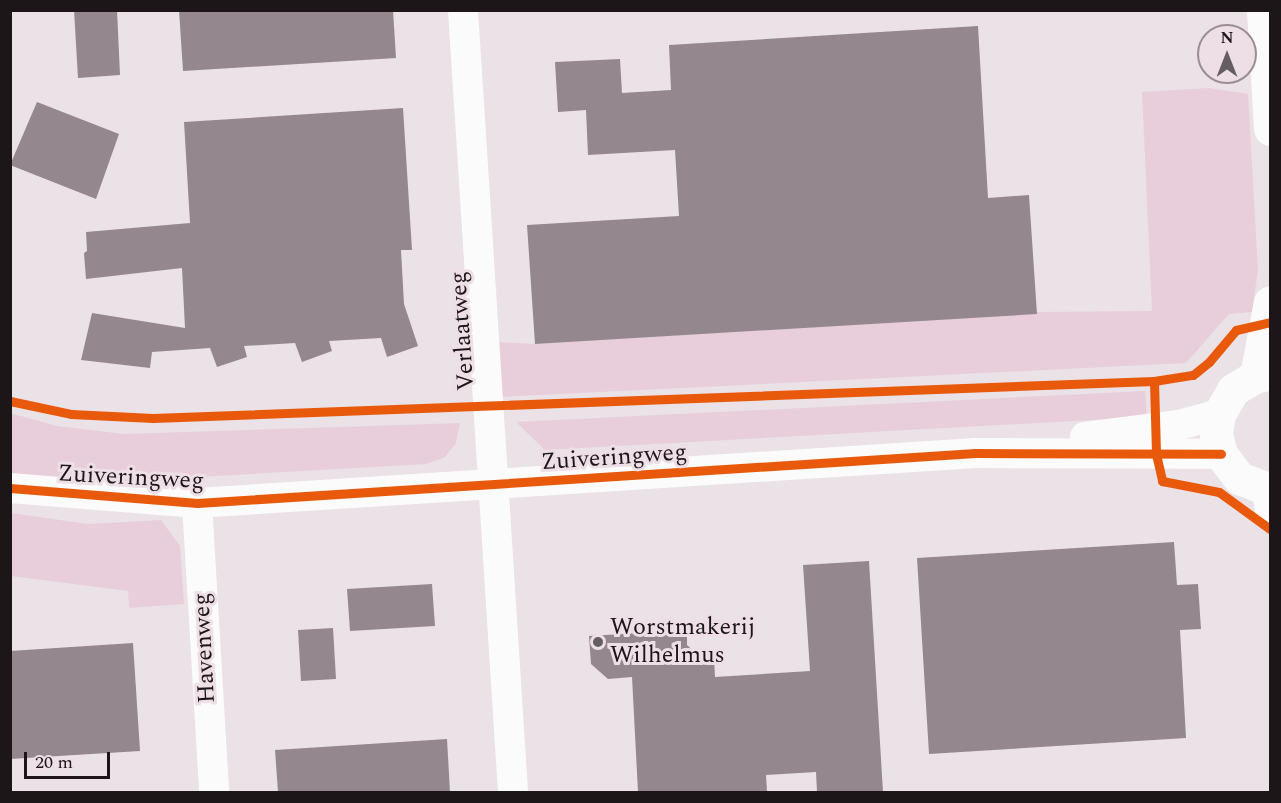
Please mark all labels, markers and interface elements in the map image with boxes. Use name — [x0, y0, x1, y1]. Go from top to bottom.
north arrow — [1197, 24, 1257, 84]
text: N — [1220, 26, 1234, 50]
street label: Verlaatweg — [444, 270, 482, 392]
street label: Zuiveringweg — [540, 439, 688, 477]
street label: Zuiveringweg — [57, 460, 205, 496]
street label: Havenweg — [188, 592, 222, 704]
place label: Worstmakerij Wilhelmus — [610, 614, 756, 670]
marker: Worstmakerij Wilhelmus — [591, 635, 605, 649]
scale bar — [27, 740, 112, 778]
text: 20 m — [35, 749, 73, 776]

